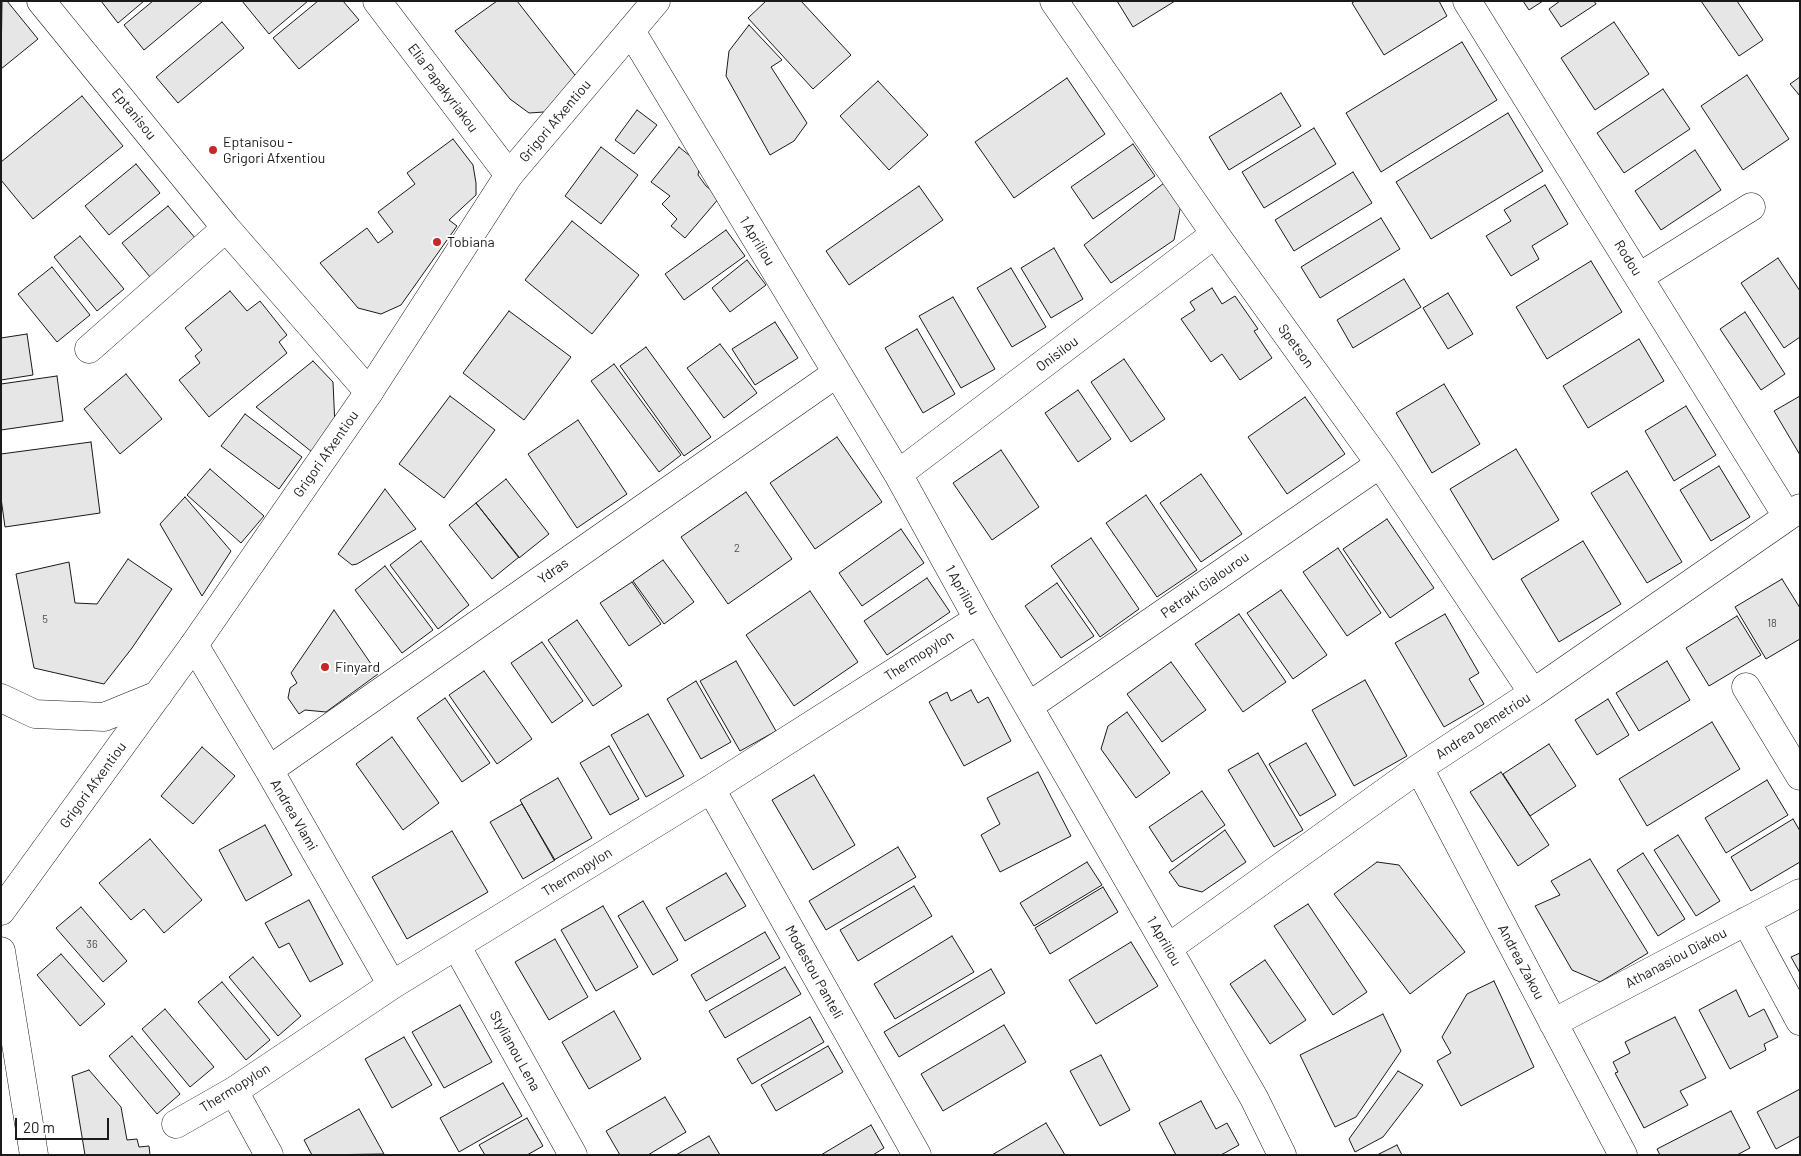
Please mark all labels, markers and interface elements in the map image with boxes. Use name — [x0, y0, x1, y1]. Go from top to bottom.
street label: Elia Papakyriakou — [404, 40, 482, 136]
street label: Grigori Afxentiou — [516, 76, 594, 166]
street label: Eptanisou — [108, 85, 160, 143]
place label: Eptanisou - Grigori Afxentiou — [223, 134, 325, 166]
marker: Eptanisou - Grigori Afxentiou — [207, 144, 219, 156]
street label: 1 Apriliou — [736, 213, 778, 269]
place label: Tobiana — [447, 234, 495, 250]
marker: Tobiana — [431, 236, 443, 248]
street label: Rodou — [1611, 237, 1645, 279]
street label: Spetson — [1274, 321, 1318, 371]
street label: Onisilou — [1033, 333, 1081, 375]
street label: Grigori Afxentiou — [290, 407, 362, 501]
house number: 2 — [734, 541, 740, 555]
street label: Petraki Gialourou — [1158, 548, 1252, 622]
street label: Ydras — [534, 554, 572, 588]
street label: 1 Apriliou — [941, 562, 983, 618]
house number: 5 — [42, 612, 48, 626]
house number: 18 — [1767, 616, 1777, 630]
street label: Thermopylon — [881, 627, 957, 685]
place label: Finyard — [335, 659, 380, 675]
marker: Finyard — [319, 661, 331, 673]
street label: Andrea Demetriou — [1432, 689, 1534, 763]
street label: Grigori Afxentiou — [56, 739, 130, 831]
street label: Andrea Vlami — [267, 776, 321, 854]
street label: Thermopylon — [539, 844, 615, 900]
street label: 1 Apriliou — [1143, 913, 1185, 969]
street label: Modestou Panteli — [781, 922, 847, 1022]
street label: Andrea Zakou — [1494, 922, 1548, 1002]
street label: Athanasiou Diakou — [1622, 924, 1730, 992]
house number: 36 — [86, 937, 98, 951]
street label: Stylianou Lena — [486, 1008, 544, 1094]
street label: Thermopylon — [197, 1060, 273, 1116]
scale bar — [18, 1108, 111, 1140]
text: 20 m — [23, 1118, 55, 1136]

